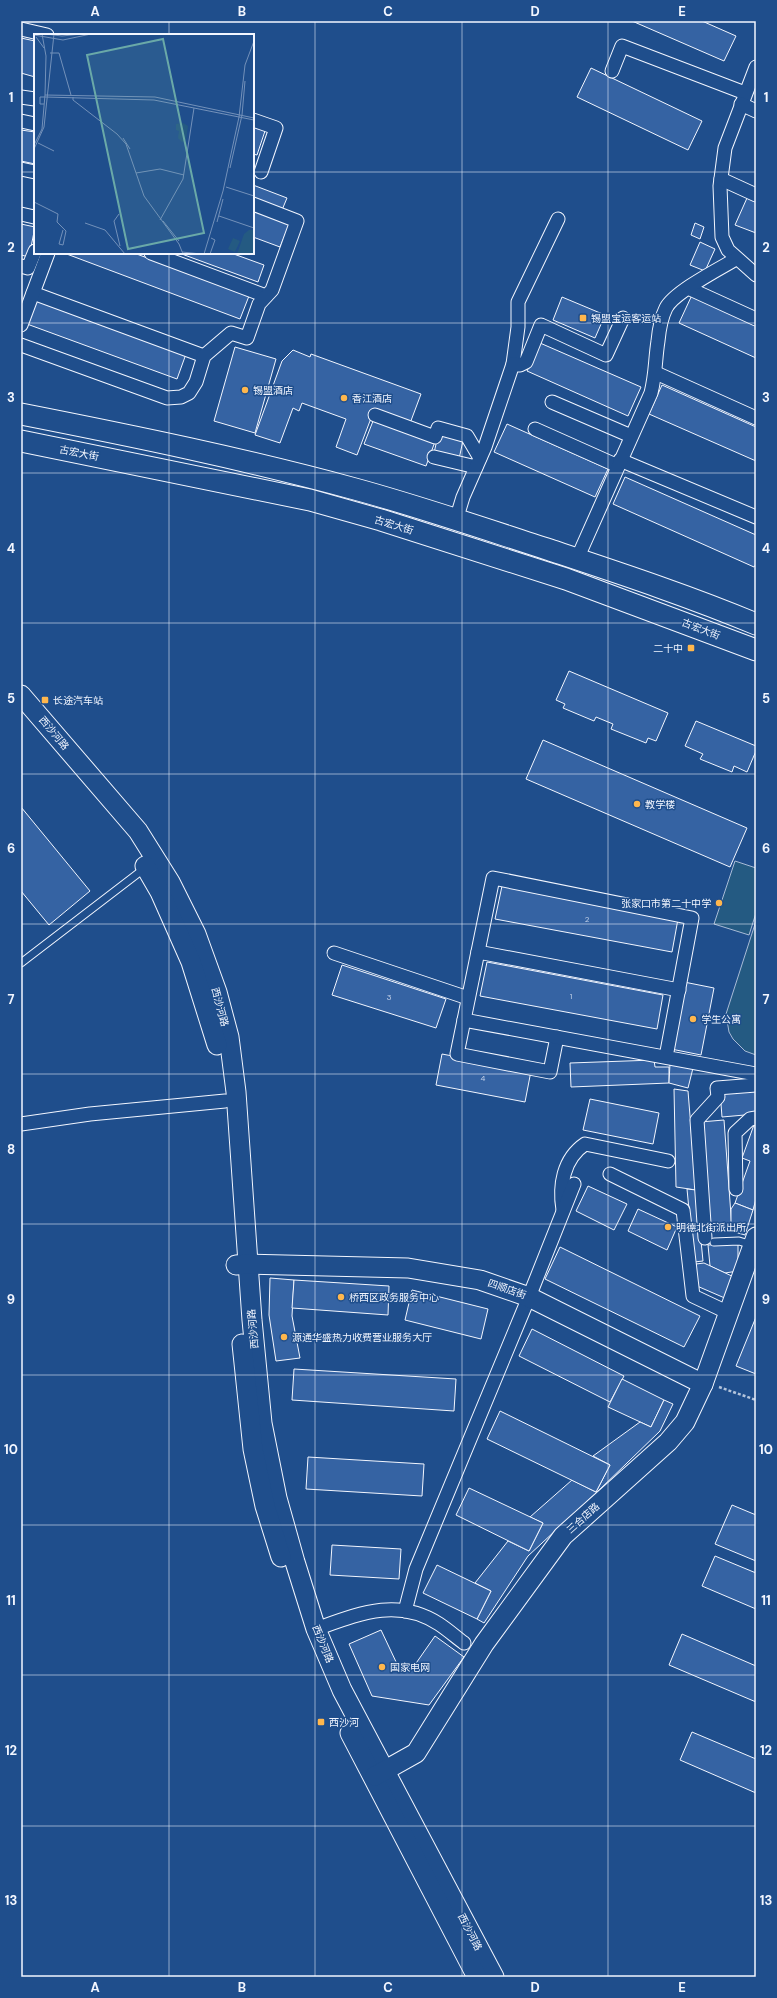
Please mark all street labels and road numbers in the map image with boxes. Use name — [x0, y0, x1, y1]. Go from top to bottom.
street label: 古宏大街 — [58, 443, 100, 463]
street label: 古宏大街 — [373, 513, 415, 537]
street label: 古宏大街 — [680, 616, 722, 642]
street label: 西沙河路 — [36, 714, 72, 752]
street label: 西沙河路 — [209, 986, 231, 1028]
street label: 四顺店街 — [486, 1276, 528, 1302]
street label: 西沙河路 — [245, 1309, 261, 1349]
street label: 三合店路 — [564, 1500, 602, 1536]
street label: 西沙河路 — [309, 1623, 337, 1665]
street label: 西沙河路 — [455, 1911, 485, 1953]

